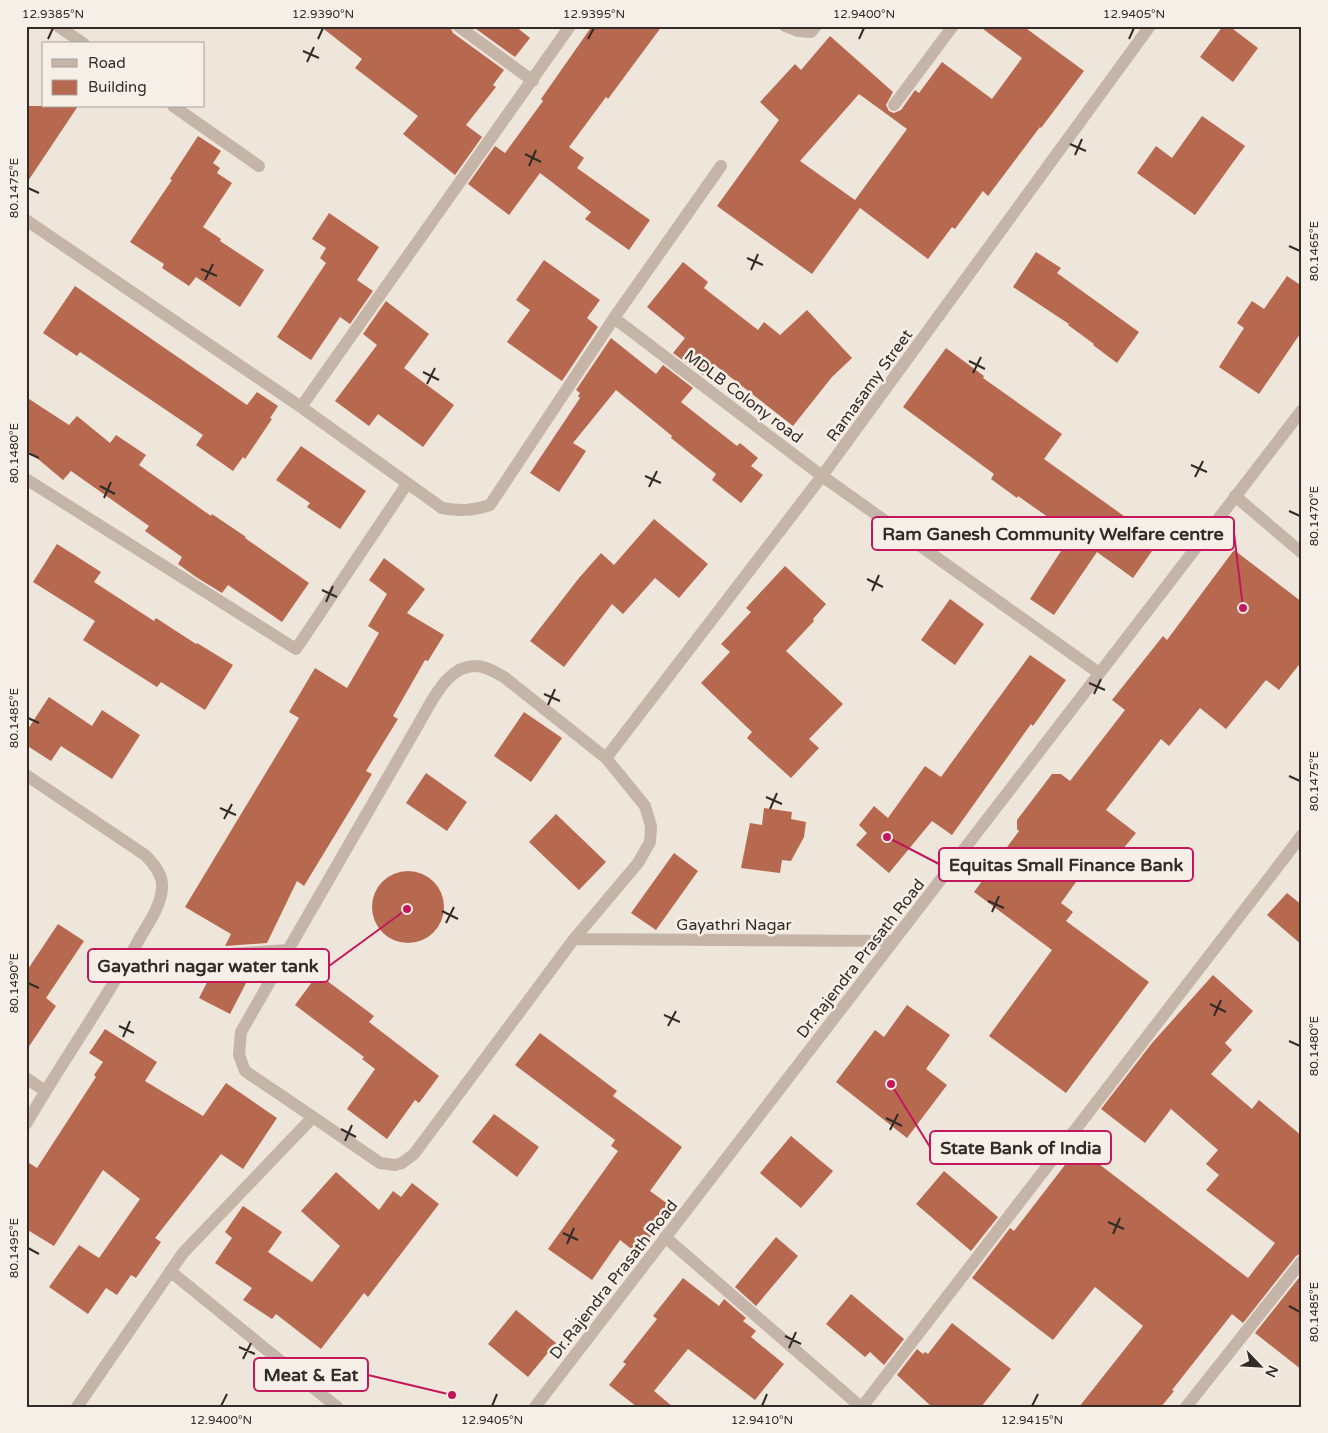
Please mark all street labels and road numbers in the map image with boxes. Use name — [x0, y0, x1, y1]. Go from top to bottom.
street label: Ramasamy Street — [822, 326, 917, 446]
street label: MDLB Colony road — [680, 346, 807, 448]
street label: Dr.Rajendra Prasath Road — [792, 875, 929, 1042]
street label: Gayathri Nagar — [676, 915, 793, 935]
street label: Dr.Rajendra Prasath Road — [545, 1196, 682, 1363]

